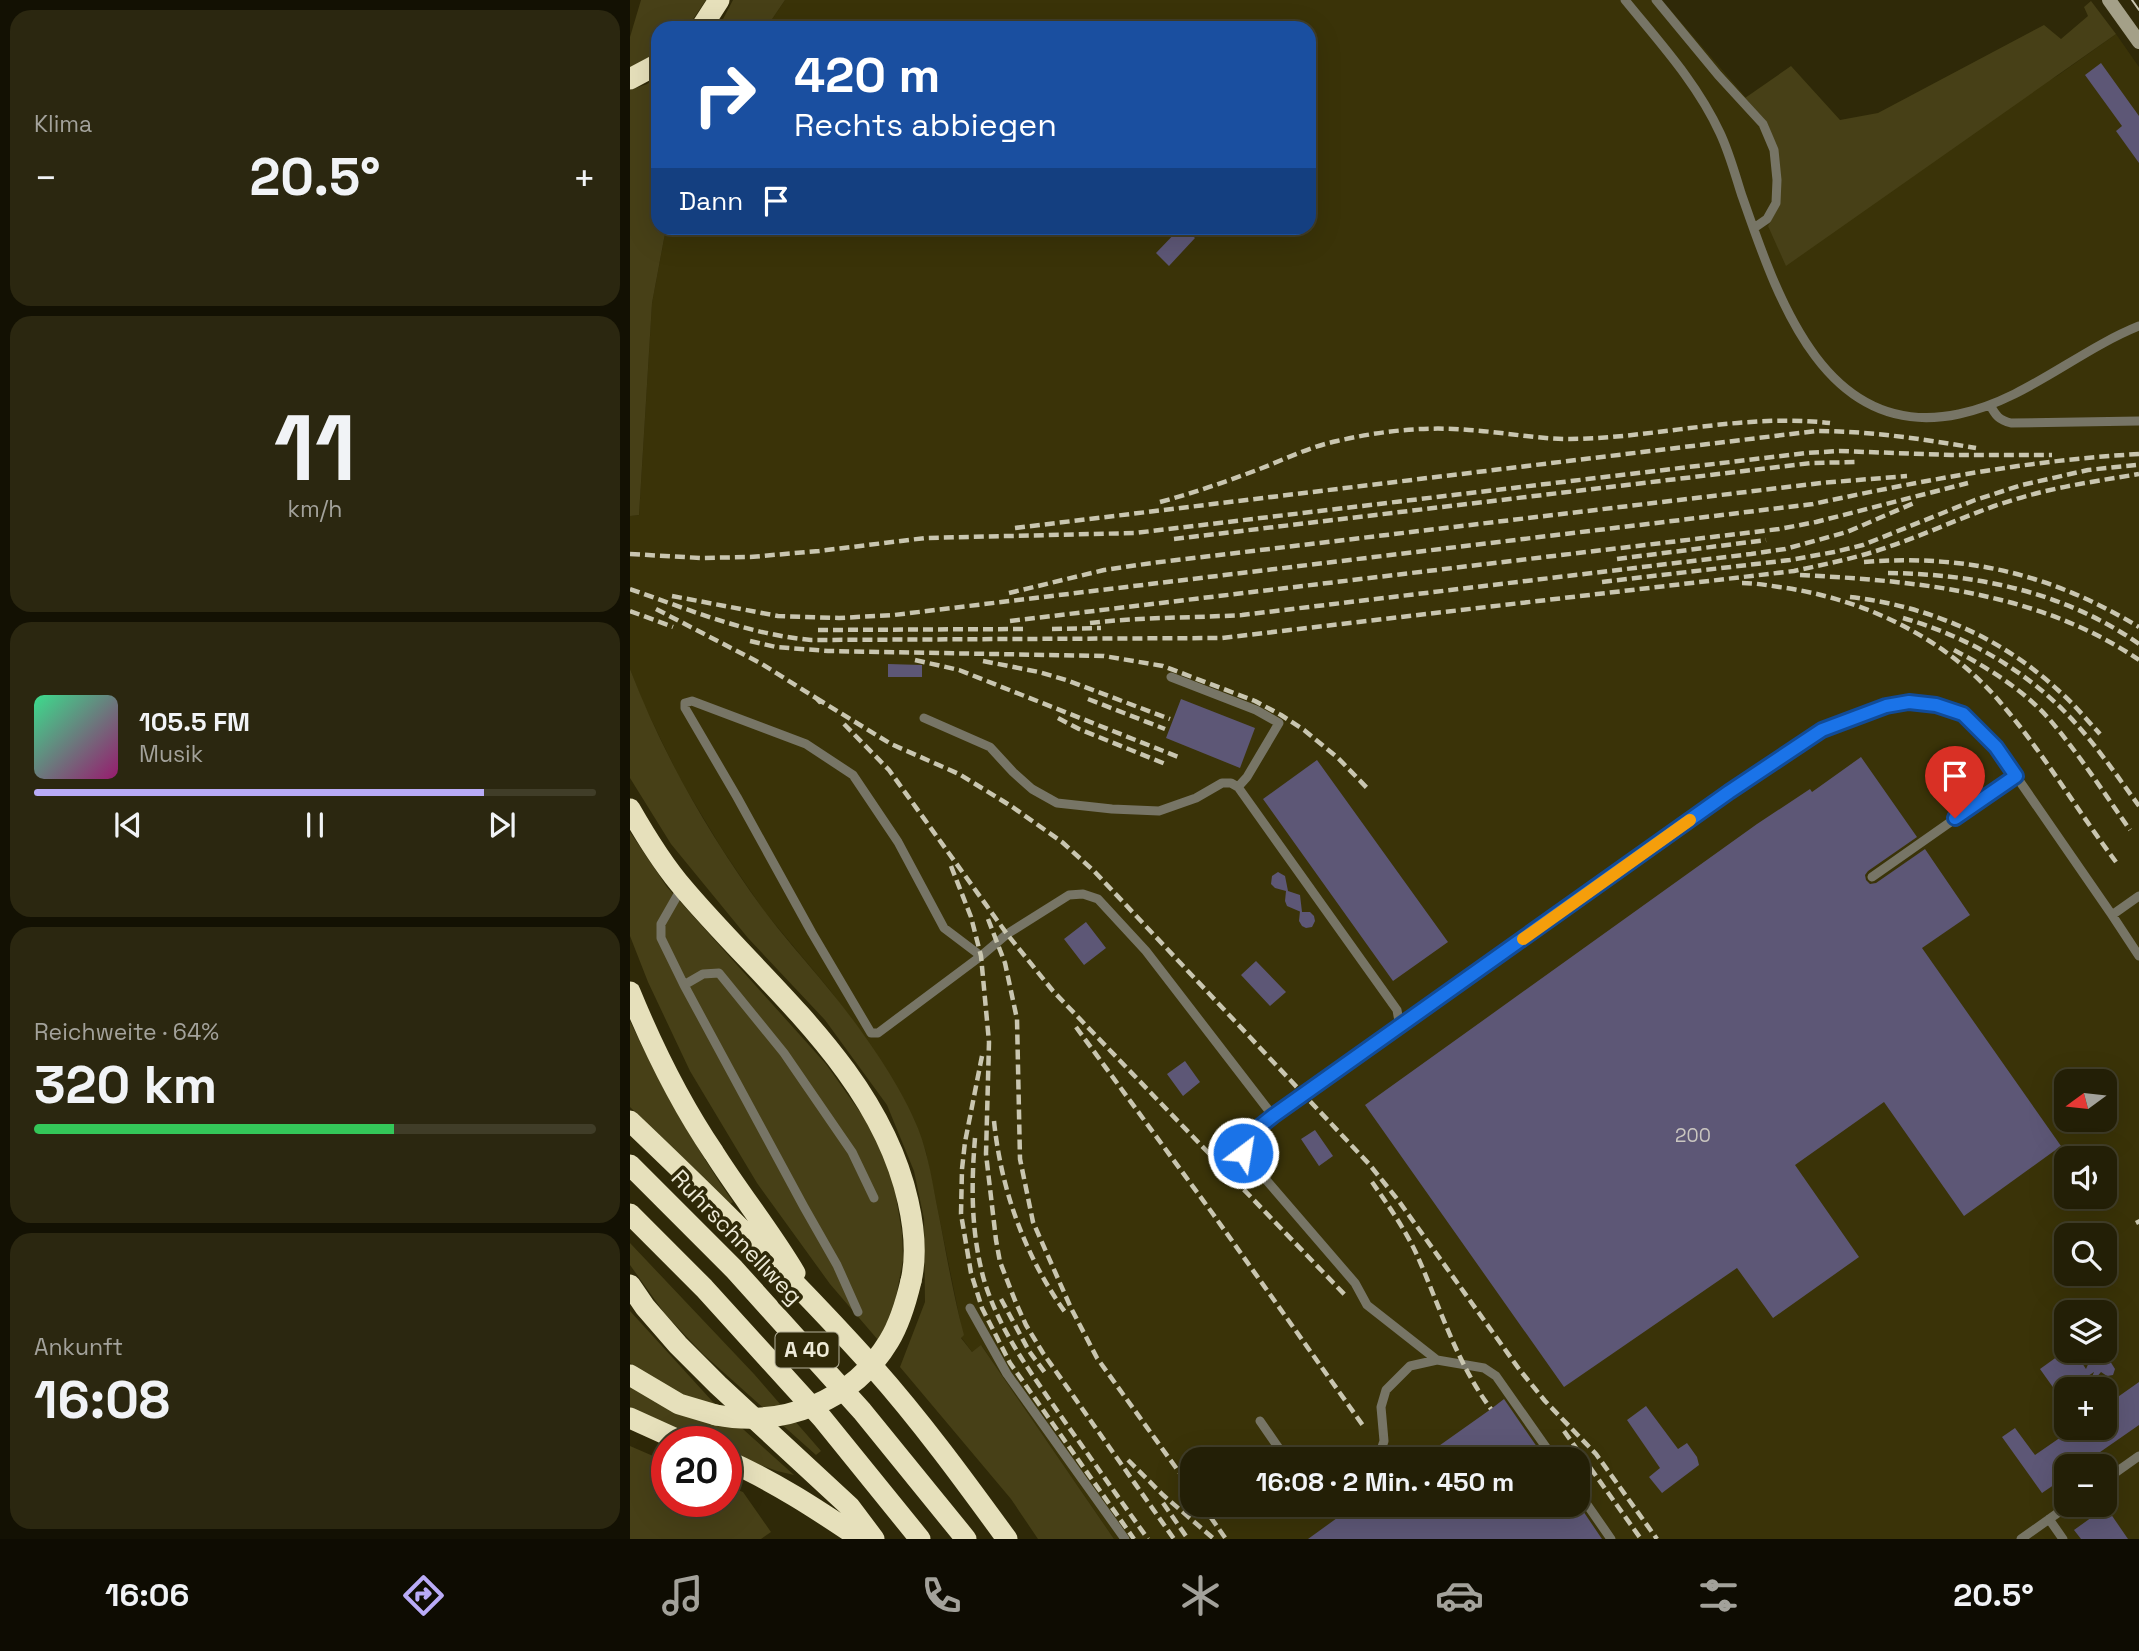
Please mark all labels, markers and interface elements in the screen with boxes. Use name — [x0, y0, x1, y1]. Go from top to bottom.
text: 420 m — [794, 44, 940, 106]
icon: right — [679, 49, 770, 140]
text: Rechts abbiegen — [794, 105, 1057, 145]
text: Klima — [34, 109, 92, 139]
text: 20.5° — [249, 144, 381, 210]
text: − — [34, 154, 58, 202]
text: + — [572, 154, 596, 202]
icon: arrive — [757, 182, 795, 220]
text: Dann — [679, 184, 743, 218]
text: 11 — [274, 390, 356, 507]
text: km/h — [288, 494, 342, 524]
text: 105.5 FM — [139, 705, 250, 739]
text: Musik — [139, 739, 203, 769]
pin — [1925, 746, 1985, 818]
icon: arrive — [1936, 757, 1974, 795]
icon: previous — [109, 806, 147, 844]
icon: pause — [296, 806, 334, 844]
icon: next — [483, 806, 521, 844]
text: Reichweite · 64% — [34, 1017, 219, 1047]
text: 320 km — [34, 1052, 217, 1118]
north arrow — [2054, 1069, 2118, 1132]
map controls — [2054, 1069, 2117, 1517]
position arrow — [1206, 1116, 1280, 1190]
house number: 200 — [1675, 1123, 1711, 1148]
button: sound — [2054, 1146, 2117, 1209]
street label: Ruhrschnellweg — [665, 1163, 809, 1311]
button: search — [2054, 1223, 2117, 1286]
button: layers — [2054, 1300, 2117, 1363]
text: Ankunft — [34, 1332, 123, 1362]
road number: A 40 — [776, 1332, 838, 1368]
text: 16:08 — [34, 1367, 170, 1433]
button: + — [2054, 1377, 2117, 1440]
speed limit sign: 20 — [651, 1426, 742, 1517]
button: − — [2054, 1454, 2117, 1517]
text: 16:08 · 2 Min. · 450 m — [1256, 1465, 1514, 1499]
icon: directions — [399, 1571, 448, 1620]
icon: music — [658, 1571, 707, 1620]
icon: phone — [917, 1571, 966, 1620]
icon: climate — [1176, 1571, 1225, 1620]
icon: car — [1435, 1571, 1484, 1620]
icon: filters — [1694, 1571, 1743, 1620]
text: 16:06 — [105, 1575, 189, 1615]
text: 20.5° — [1953, 1575, 2034, 1615]

